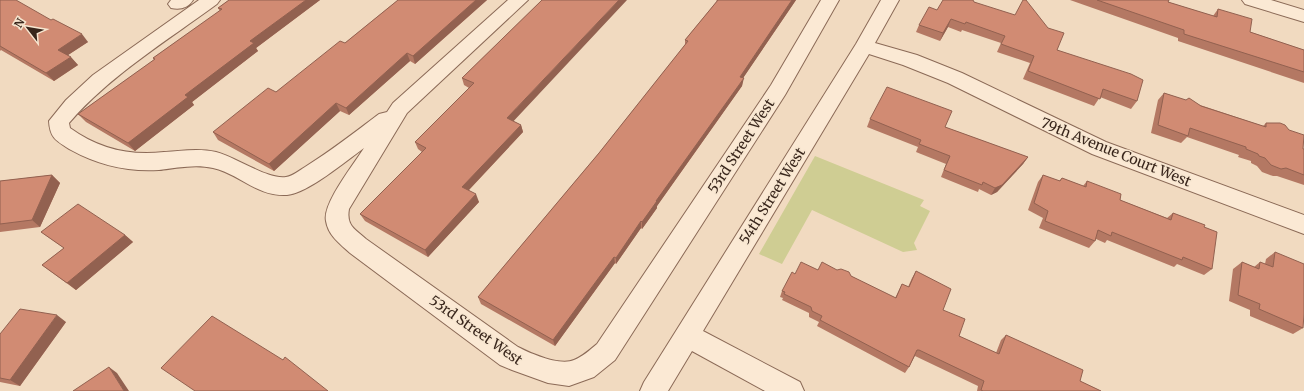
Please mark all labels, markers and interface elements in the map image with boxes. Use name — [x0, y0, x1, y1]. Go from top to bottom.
north arrow — [8, 8, 48, 48]
text: N — [11, 15, 28, 30]
street label: 53rd Street West — [704, 95, 779, 197]
street label: 79th Avenue Court West — [1038, 114, 1194, 191]
street label: 54th Street West — [735, 144, 809, 248]
street label: 53rd Street West — [426, 291, 526, 369]

